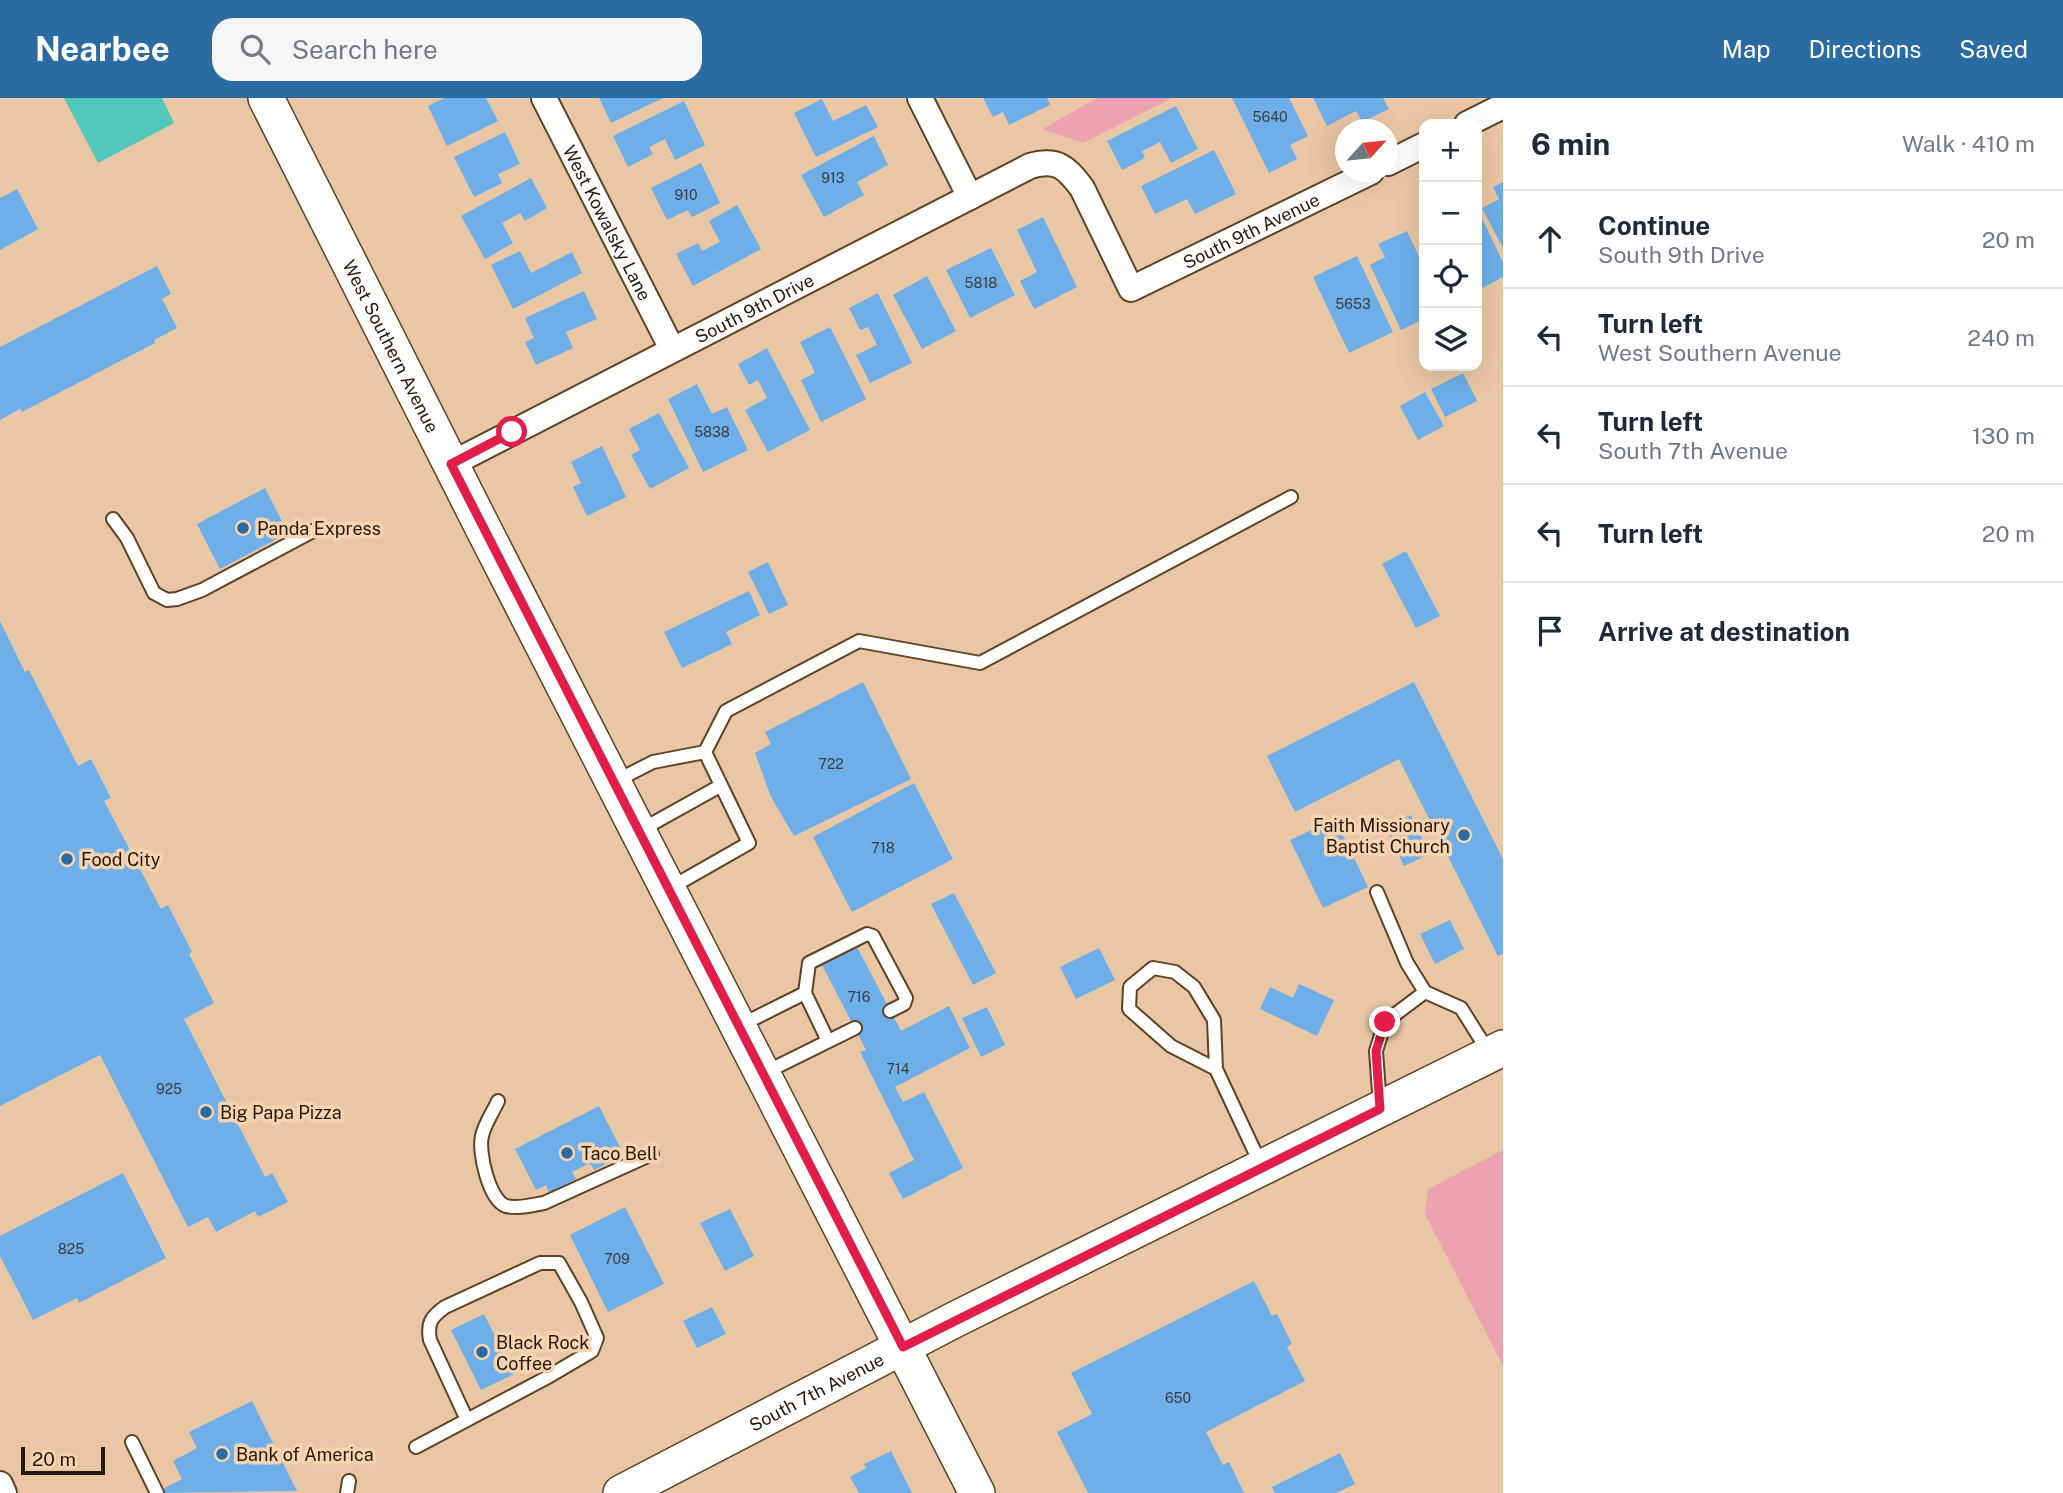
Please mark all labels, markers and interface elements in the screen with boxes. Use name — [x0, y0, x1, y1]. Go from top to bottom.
search box — [212, 18, 702, 81]
text: Nearbee — [35, 30, 170, 68]
icon: search — [236, 30, 274, 68]
text: Search here — [292, 34, 438, 65]
text: Map — [1722, 35, 1771, 63]
text: Directions — [1809, 35, 1921, 63]
text: Saved — [1959, 35, 2028, 63]
house number: 5640 — [1252, 109, 1288, 125]
north arrow — [1335, 119, 1398, 182]
map controls — [1419, 119, 1482, 371]
button: + — [1419, 119, 1482, 182]
text: 6 min — [1531, 126, 1610, 162]
text: Walk · 410 m — [1902, 130, 2035, 157]
street label: West Kowalsky Lane — [559, 141, 656, 304]
house number: 913 — [821, 170, 845, 186]
button: − — [1419, 182, 1482, 245]
house number: 910 — [674, 187, 698, 203]
street label: South 9th Avenue — [1179, 188, 1323, 273]
text: Continue — [1598, 210, 1710, 241]
icon: ahead — [1531, 220, 1569, 258]
text: 20 m — [1982, 226, 2035, 253]
text: South 9th Drive — [1598, 241, 1765, 268]
button: locate — [1419, 245, 1482, 308]
street label: West Southern Avenue — [339, 256, 444, 436]
street label: South 9th Drive — [691, 269, 817, 347]
house number: 5818 — [965, 275, 997, 291]
house number: 5653 — [1335, 296, 1371, 312]
button: layers — [1419, 308, 1482, 371]
text: Turn left — [1598, 308, 1703, 339]
icon: left — [1531, 318, 1569, 356]
text: 240 m — [1967, 324, 2035, 351]
text: West Southern Avenue — [1598, 339, 1842, 366]
text: Turn left — [1598, 406, 1703, 437]
route start — [496, 416, 527, 447]
icon: left — [1531, 416, 1569, 454]
text: 130 m — [1972, 422, 2035, 449]
house number: 5838 — [694, 424, 730, 440]
text: South 7th Avenue — [1598, 437, 1788, 464]
icon: left — [1531, 514, 1569, 552]
place label: Panda Express — [257, 518, 381, 539]
text: Turn left — [1598, 518, 1703, 549]
marker: Panda Express — [235, 520, 251, 536]
text: 20 m — [1982, 520, 2035, 547]
icon: arrive — [1531, 612, 1569, 650]
text: Arrive at destination — [1598, 616, 1850, 647]
house number: 722 — [818, 756, 844, 772]
place label: Faith Missionary Baptist Church — [1313, 815, 1450, 857]
marker: Faith Missionary Baptist Church — [1456, 827, 1472, 843]
house number: 718 — [871, 840, 895, 856]
place label: Food City — [81, 849, 161, 870]
marker: Food City — [59, 851, 75, 867]
house number: 716 — [847, 989, 871, 1005]
route end — [1369, 1006, 1400, 1037]
house number: 714 — [886, 1061, 910, 1077]
house number: 925 — [156, 1081, 182, 1097]
place label: Big Papa Pizza — [220, 1102, 342, 1123]
marker: Big Papa Pizza — [198, 1104, 214, 1120]
place label: Taco Bell — [581, 1143, 658, 1164]
marker: Taco Bell — [559, 1145, 575, 1161]
house number: 825 — [58, 1241, 84, 1257]
house number: 709 — [604, 1251, 630, 1267]
place label: Black Rock Coffee — [496, 1332, 589, 1374]
marker: Black Rock Coffee — [474, 1344, 490, 1360]
street label: South 7th Avenue — [745, 1348, 887, 1435]
house number: 650 — [1165, 1390, 1191, 1406]
scale bar — [21, 1444, 105, 1476]
place label: Bank of America — [236, 1444, 374, 1465]
marker: Bank of America — [214, 1446, 230, 1462]
text: 20 m — [32, 1448, 76, 1470]

